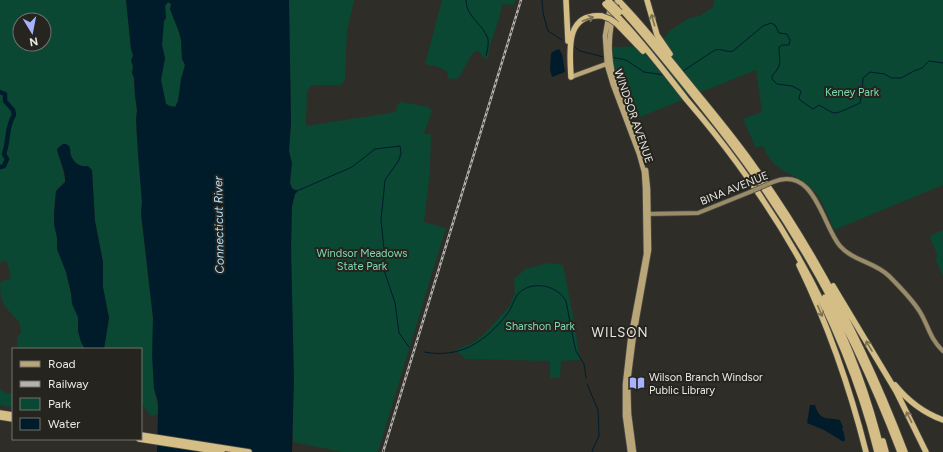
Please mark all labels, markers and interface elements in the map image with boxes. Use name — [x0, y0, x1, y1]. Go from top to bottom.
north arrow — [12, 12, 52, 52]
one-way arrow — [581, 14, 593, 22]
one-way arrow — [648, 14, 656, 27]
text: N — [28, 34, 39, 48]
street label: WINDSOR AVENUE — [611, 68, 656, 165]
park label: Keney Park — [825, 86, 880, 99]
street label: BINA AVENUE — [698, 169, 770, 208]
water label: Connecticut River — [211, 175, 227, 274]
park label: Windsor Meadows State Park — [317, 247, 408, 273]
one-way arrow — [817, 305, 825, 317]
park label: Sharshon Park — [505, 320, 575, 333]
district label: WILSON — [592, 325, 648, 340]
one-way arrow — [865, 341, 873, 352]
legend — [12, 348, 142, 440]
text: Road — [48, 357, 76, 371]
place label: Wilson Branch Windsor Public Library — [649, 371, 763, 397]
library icon: Wilson Branch Windsor Public Library — [628, 374, 646, 392]
text: Railway — [48, 377, 89, 391]
text: Park — [48, 397, 71, 411]
one-way arrow — [905, 411, 912, 423]
text: Water — [48, 417, 80, 431]

